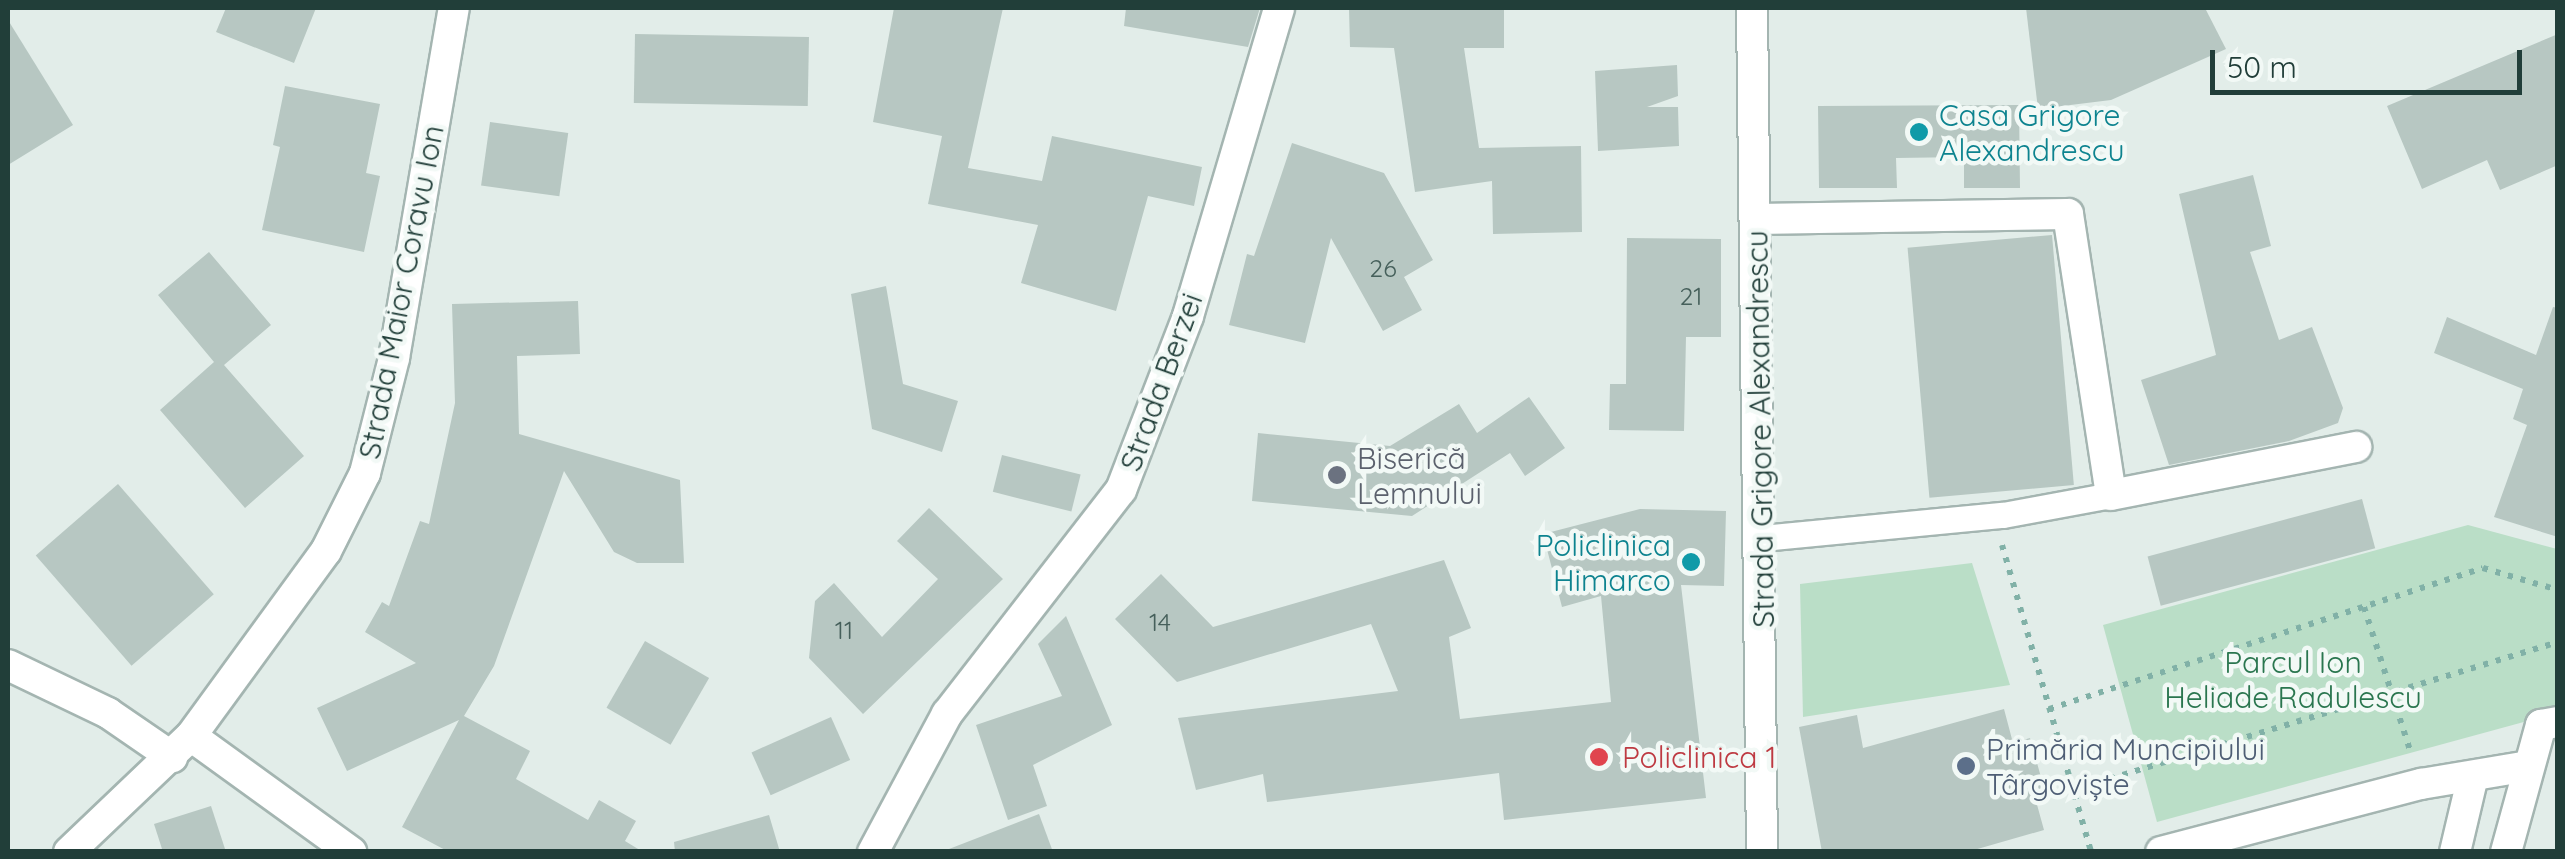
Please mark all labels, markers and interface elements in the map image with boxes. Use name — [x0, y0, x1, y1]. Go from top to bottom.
scale bar — [2215, 30, 2528, 92]
text: 50 m — [2227, 48, 2297, 86]
place label: Casa Grigore Alexandrescu — [1939, 97, 2124, 168]
marker: Casa Grigore Alexandrescu — [1908, 121, 1930, 143]
street label: Strada Maior Coravu Ion — [351, 122, 451, 462]
street label: Strada Grigore Alexandrescu — [1739, 230, 1781, 628]
house number: 26 — [1369, 253, 1397, 283]
house number: 21 — [1679, 281, 1703, 311]
street label: Strada Berzei — [1112, 288, 1210, 476]
place label: Biserică Lemnului — [1357, 440, 1482, 510]
marker: Biserică Lemnului — [1326, 464, 1348, 486]
place label: Policlinica Himarco — [1536, 527, 1671, 598]
marker: Policlinica Himarco — [1680, 551, 1702, 573]
house number: 14 — [1149, 607, 1171, 637]
house number: 11 — [835, 615, 853, 645]
park label: Parcul Ion Heliade Radulescu — [2164, 644, 2422, 714]
place label: Primăria Muncipiului Târgoviște — [1986, 731, 2265, 802]
place label: Policlinica 1 — [1622, 739, 1777, 775]
marker: Policlinica 1 — [1586, 744, 1612, 770]
marker: Primăria Muncipiului Târgoviște — [1955, 755, 1977, 777]

